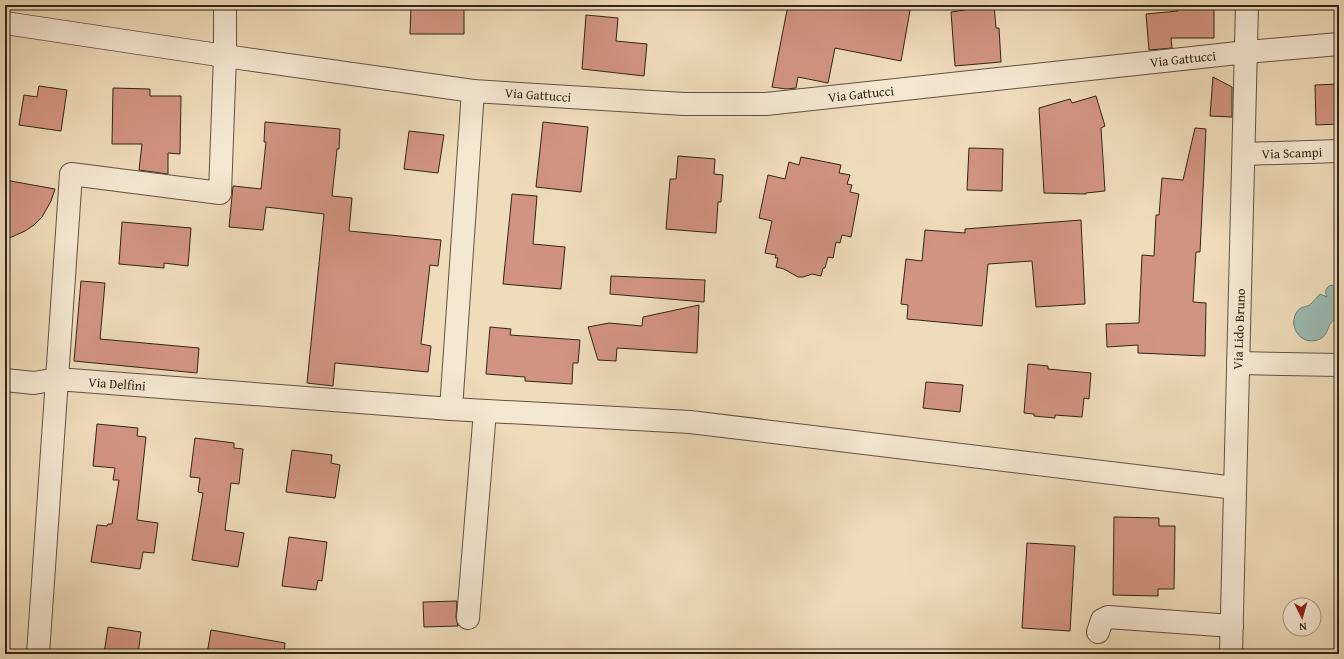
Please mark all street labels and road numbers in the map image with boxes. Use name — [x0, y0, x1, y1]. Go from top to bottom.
street label: Via Gattucci — [1149, 46, 1217, 72]
street label: Via Gattucci — [827, 81, 895, 107]
street label: Via Gattucci — [504, 83, 572, 107]
street label: Via Scampi — [1261, 142, 1323, 164]
street label: Via Lido Bruno — [1228, 288, 1250, 370]
street label: Via Delfini — [88, 373, 147, 396]

